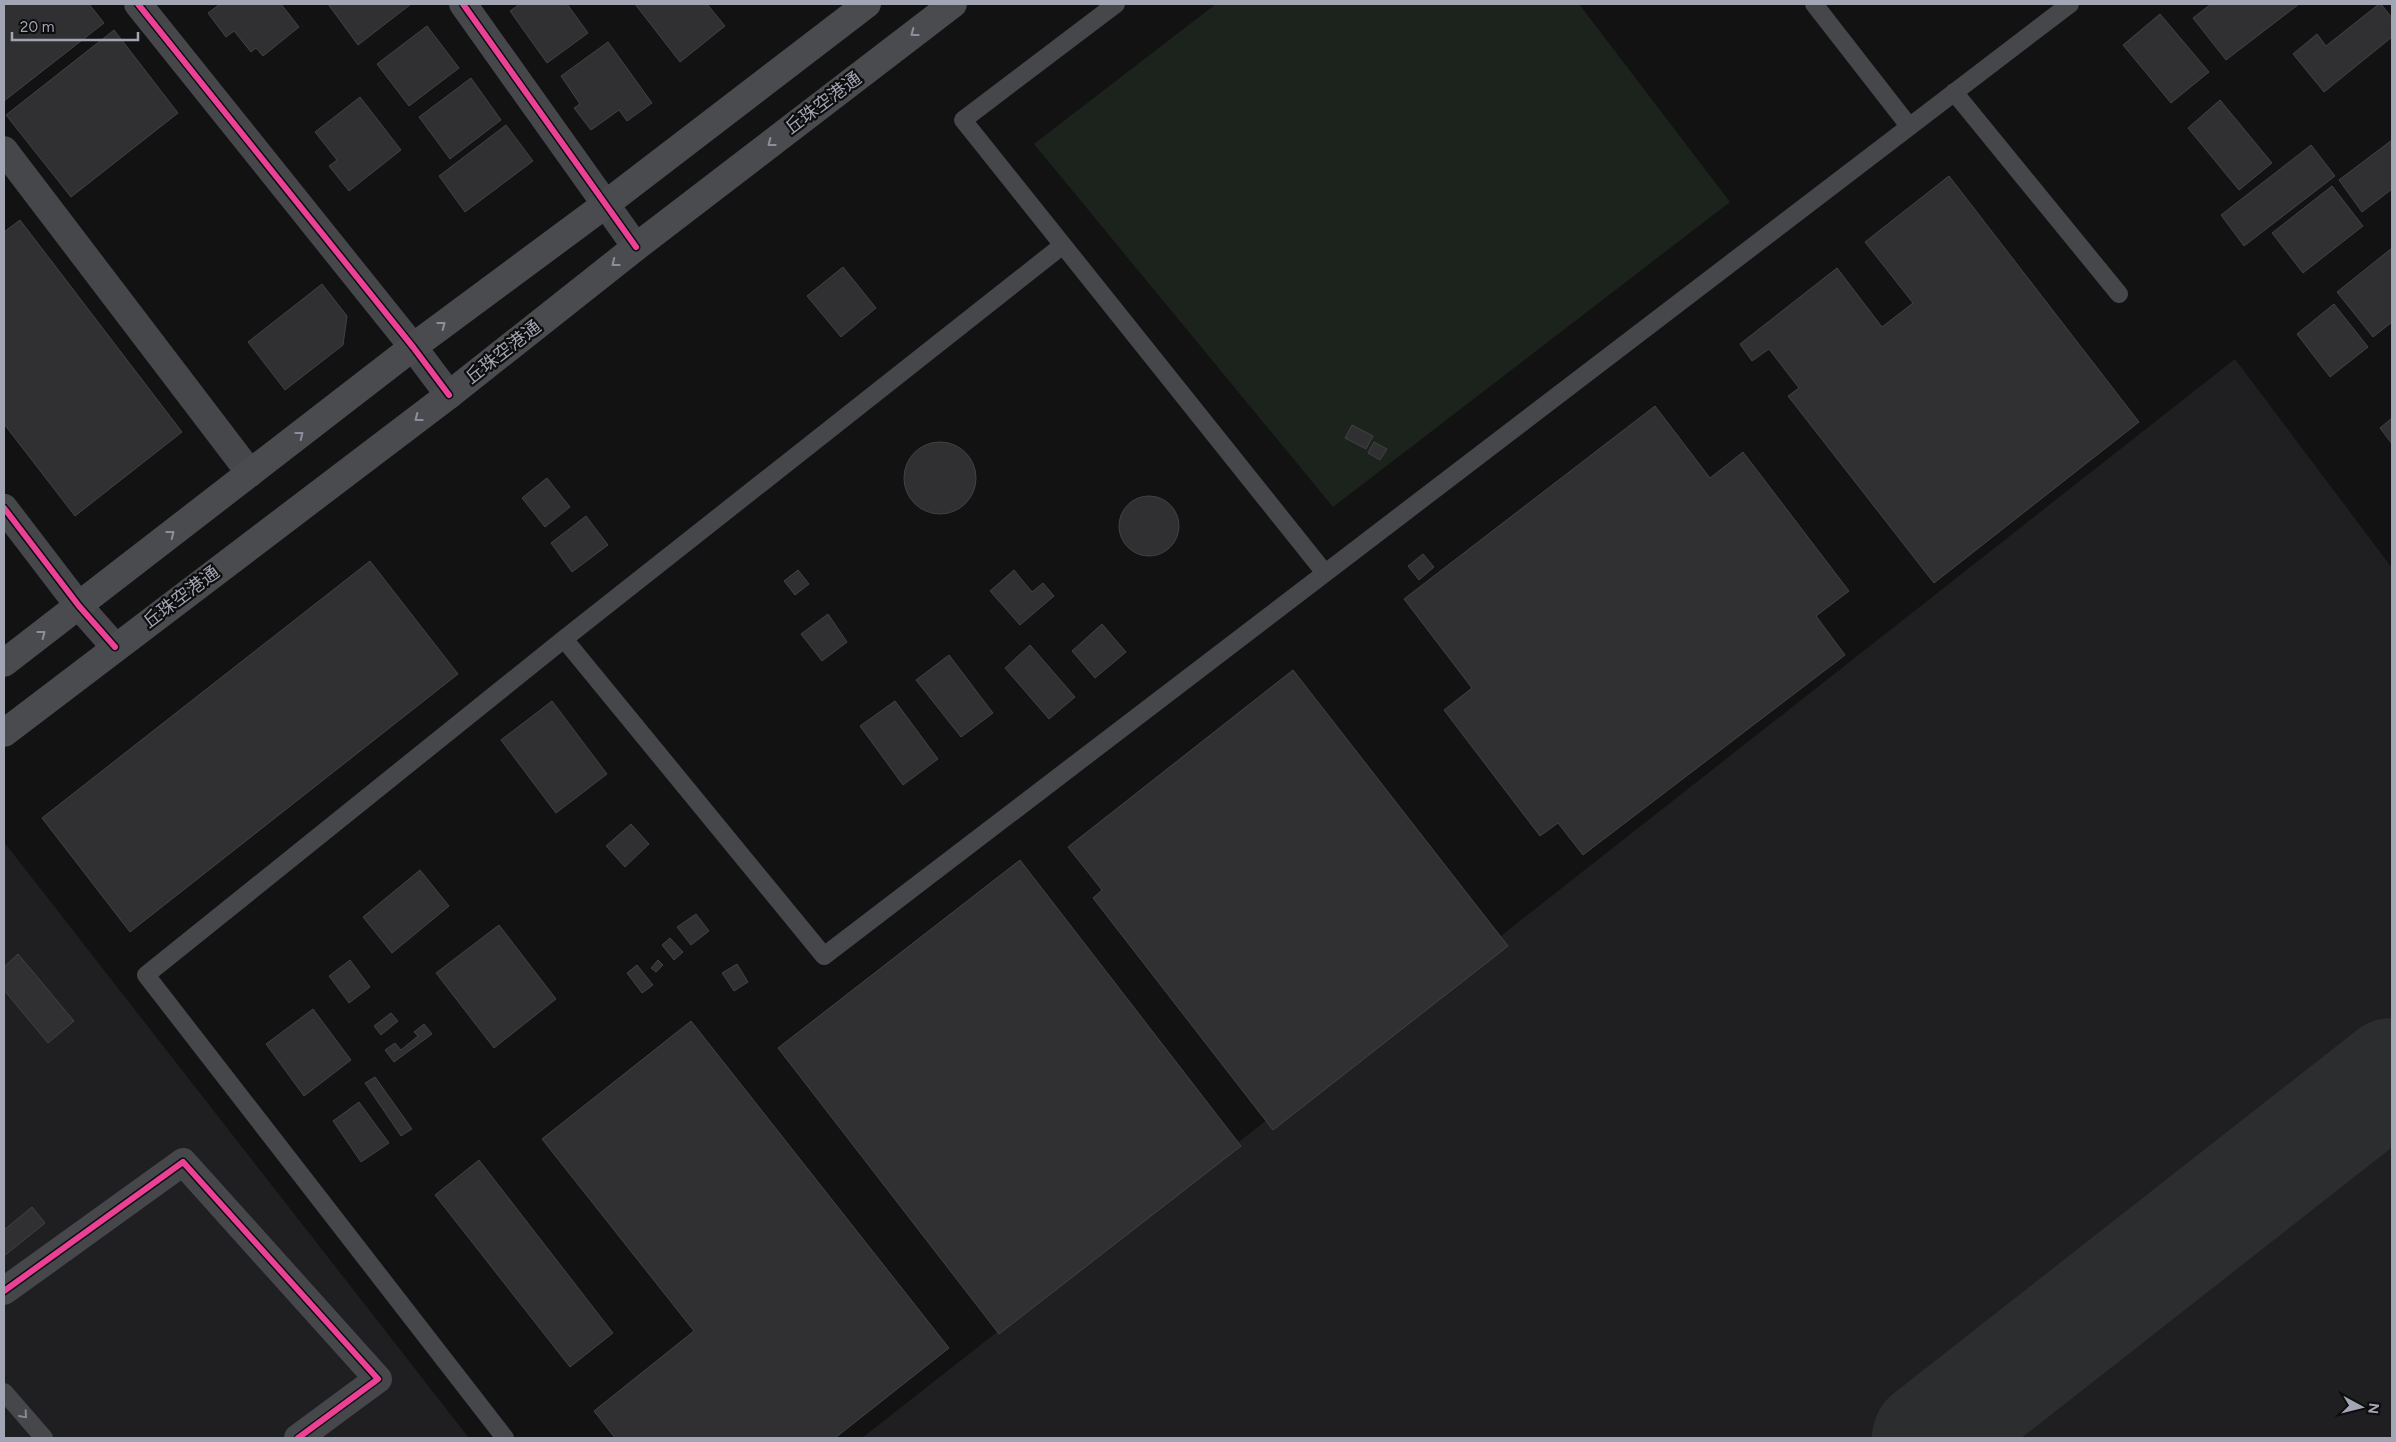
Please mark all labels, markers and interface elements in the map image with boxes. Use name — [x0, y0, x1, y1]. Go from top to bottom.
scale bar — [12, 10, 139, 42]
text: 20 m — [20, 18, 54, 36]
one-way arrow — [911, 28, 920, 36]
street label: 丘珠空港通 — [780, 67, 866, 139]
one-way arrow — [767, 137, 777, 146]
one-way arrow — [612, 258, 621, 266]
street label: 丘珠空港通 — [461, 316, 545, 388]
one-way arrow — [436, 323, 445, 331]
one-way arrow — [415, 412, 424, 420]
one-way arrow — [294, 432, 303, 441]
one-way arrow — [165, 532, 174, 540]
street label: 丘珠空港通 — [138, 561, 224, 633]
one-way arrow — [37, 630, 46, 639]
north arrow — [2336, 1382, 2386, 1432]
text: N — [2364, 1402, 2383, 1415]
one-way arrow — [18, 1409, 27, 1418]

